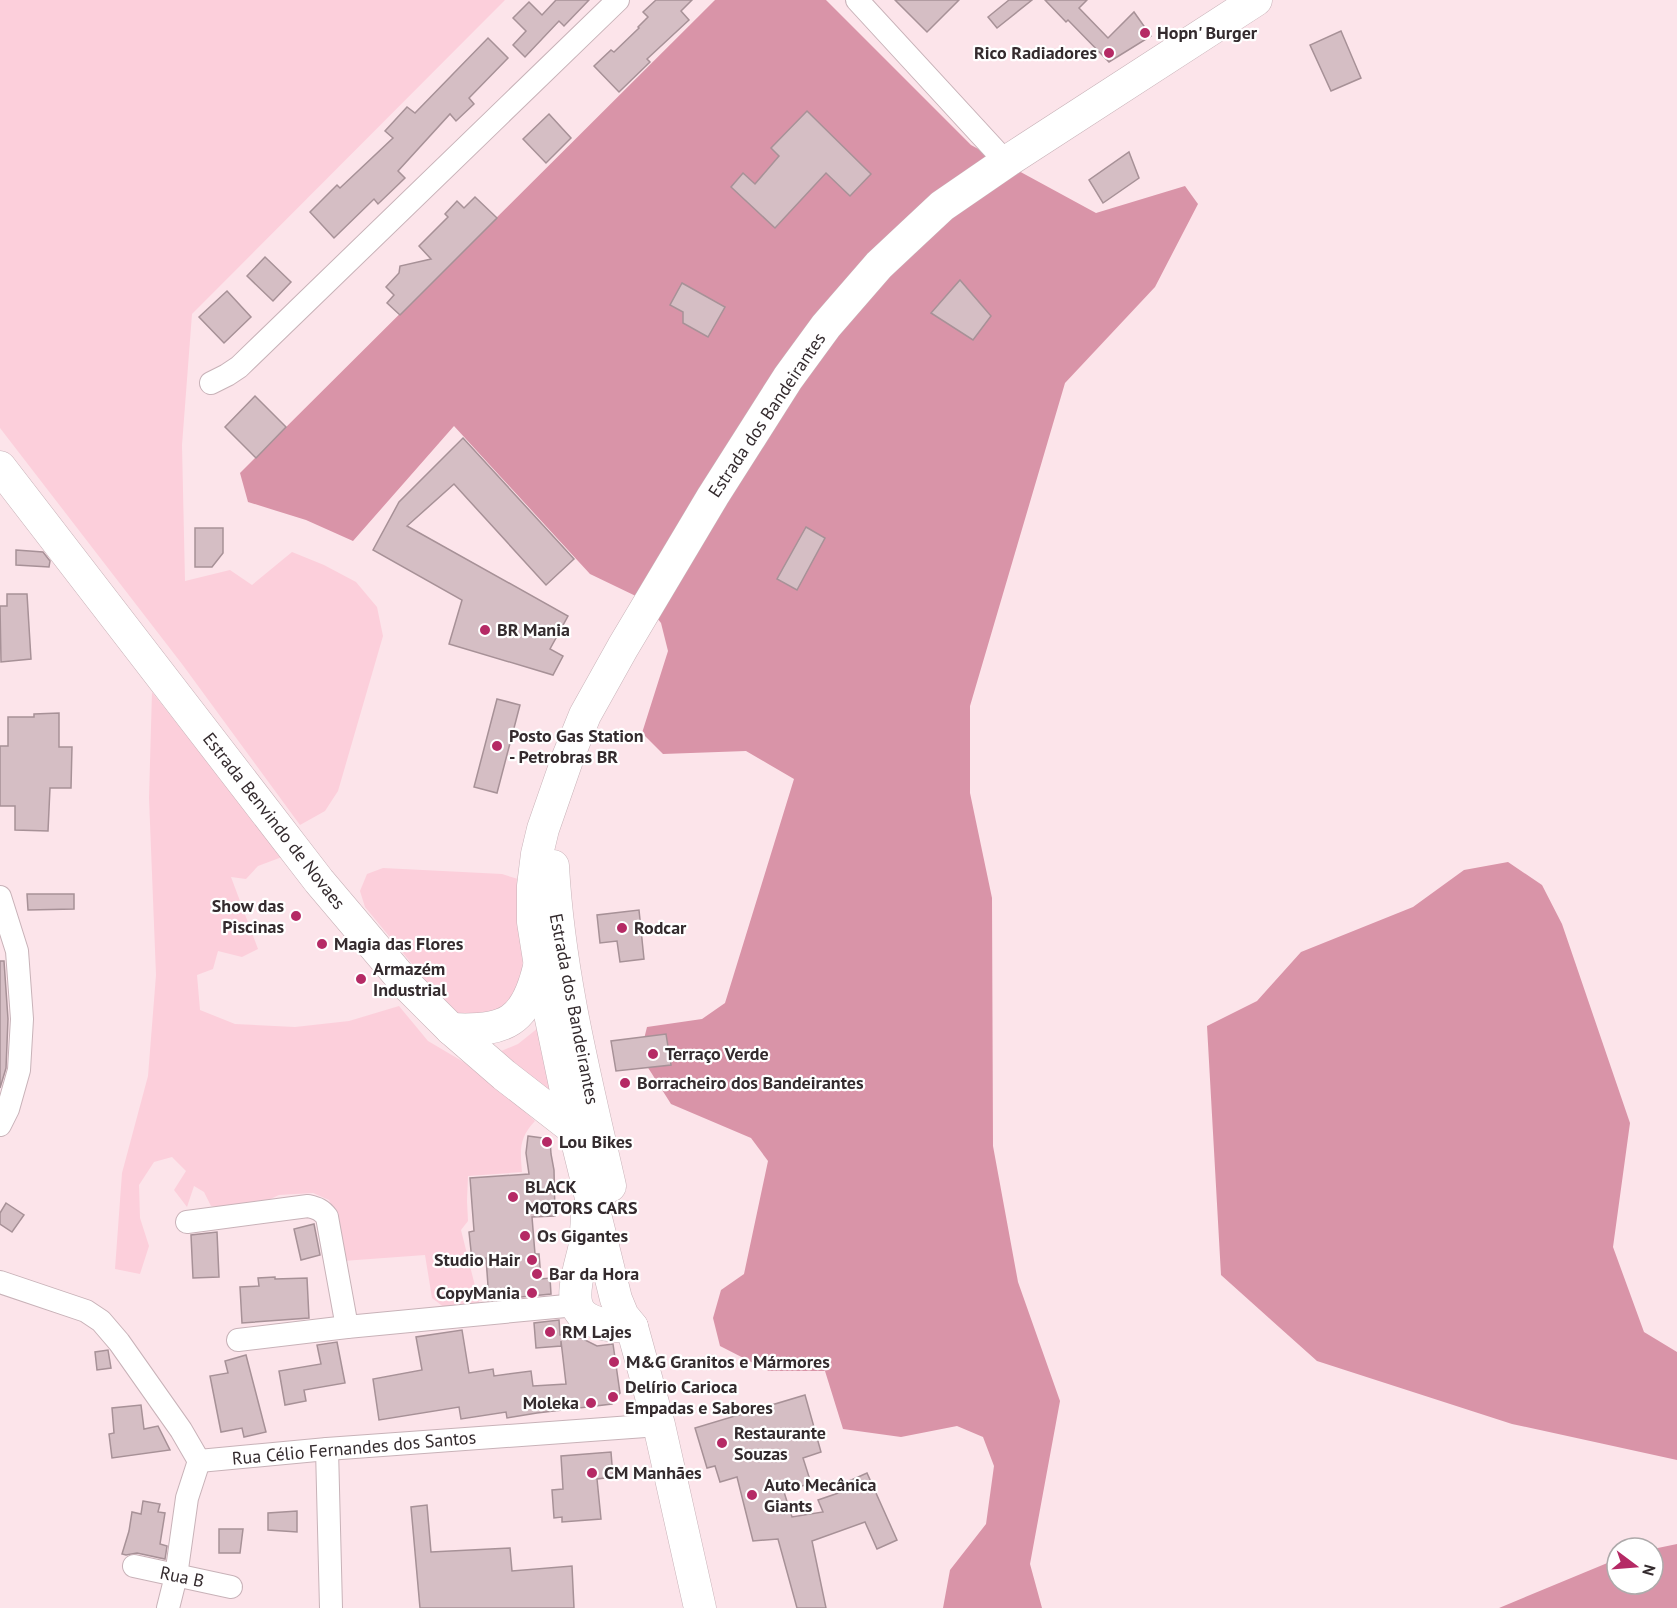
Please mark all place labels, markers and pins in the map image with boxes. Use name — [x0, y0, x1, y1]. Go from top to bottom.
place label: Hopn' Burger — [1157, 21, 1258, 44]
marker: Hopn' Burger — [1138, 26, 1152, 40]
place label: Rico Radiadores — [974, 41, 1097, 64]
marker: Rico Radiadores — [1102, 46, 1116, 60]
place label: BR Mania — [497, 618, 570, 641]
marker: BR Mania — [478, 623, 492, 637]
place label: Posto Gas Station - Petrobras BR — [509, 724, 643, 768]
marker: Posto Gas Station - Petrobras BR — [490, 739, 504, 753]
place label: Show das Piscinas — [212, 894, 284, 938]
marker: Show das Piscinas — [289, 909, 303, 923]
place label: Rodcar — [634, 916, 687, 939]
marker: Rodcar — [615, 921, 629, 935]
place label: Magia das Flores — [334, 932, 464, 955]
marker: Magia das Flores — [315, 937, 329, 951]
place label: Armazém Industrial — [373, 957, 447, 1001]
marker: Armazém Industrial — [354, 972, 368, 986]
place label: Terraço Verde — [665, 1042, 769, 1065]
marker: Terraço Verde — [646, 1047, 660, 1061]
place label: Borracheiro dos Bandeirantes — [637, 1071, 864, 1094]
marker: Borracheiro dos Bandeirantes — [618, 1076, 632, 1090]
place label: Lou Bikes — [559, 1130, 633, 1153]
marker: Lou Bikes — [540, 1135, 554, 1149]
place label: BLACK MOTORS CARS — [525, 1175, 638, 1219]
marker: BLACK MOTORS CARS — [506, 1190, 520, 1204]
place label: Os Gigantes — [537, 1224, 629, 1247]
marker: Os Gigantes — [518, 1229, 532, 1243]
place label: Studio Hair — [434, 1248, 521, 1271]
marker: Studio Hair — [525, 1253, 539, 1267]
place label: Bar da Hora — [549, 1262, 639, 1285]
marker: Bar da Hora — [530, 1267, 544, 1281]
place label: CopyMania — [436, 1281, 520, 1304]
marker: CopyMania — [525, 1286, 539, 1300]
place label: RM Lajes — [562, 1320, 632, 1343]
marker: RM Lajes — [543, 1325, 557, 1339]
place label: M&G Granitos e Mármores — [626, 1350, 830, 1373]
marker: M&G Granitos e Mármores — [607, 1355, 621, 1369]
place label: Delírio Carioca Empadas e Sabores — [625, 1375, 773, 1419]
marker: Delírio Carioca Empadas e Sabores — [606, 1390, 620, 1404]
place label: Moleka — [523, 1391, 579, 1414]
marker: Moleka — [584, 1396, 598, 1410]
place label: Restaurante Souzas — [734, 1421, 826, 1465]
marker: Restaurante Souzas — [715, 1436, 729, 1450]
place label: CM Manhães — [604, 1461, 702, 1484]
marker: CM Manhães — [585, 1466, 599, 1480]
place label: Auto Mecânica Giants — [764, 1473, 877, 1517]
marker: Auto Mecânica Giants — [745, 1488, 759, 1502]

